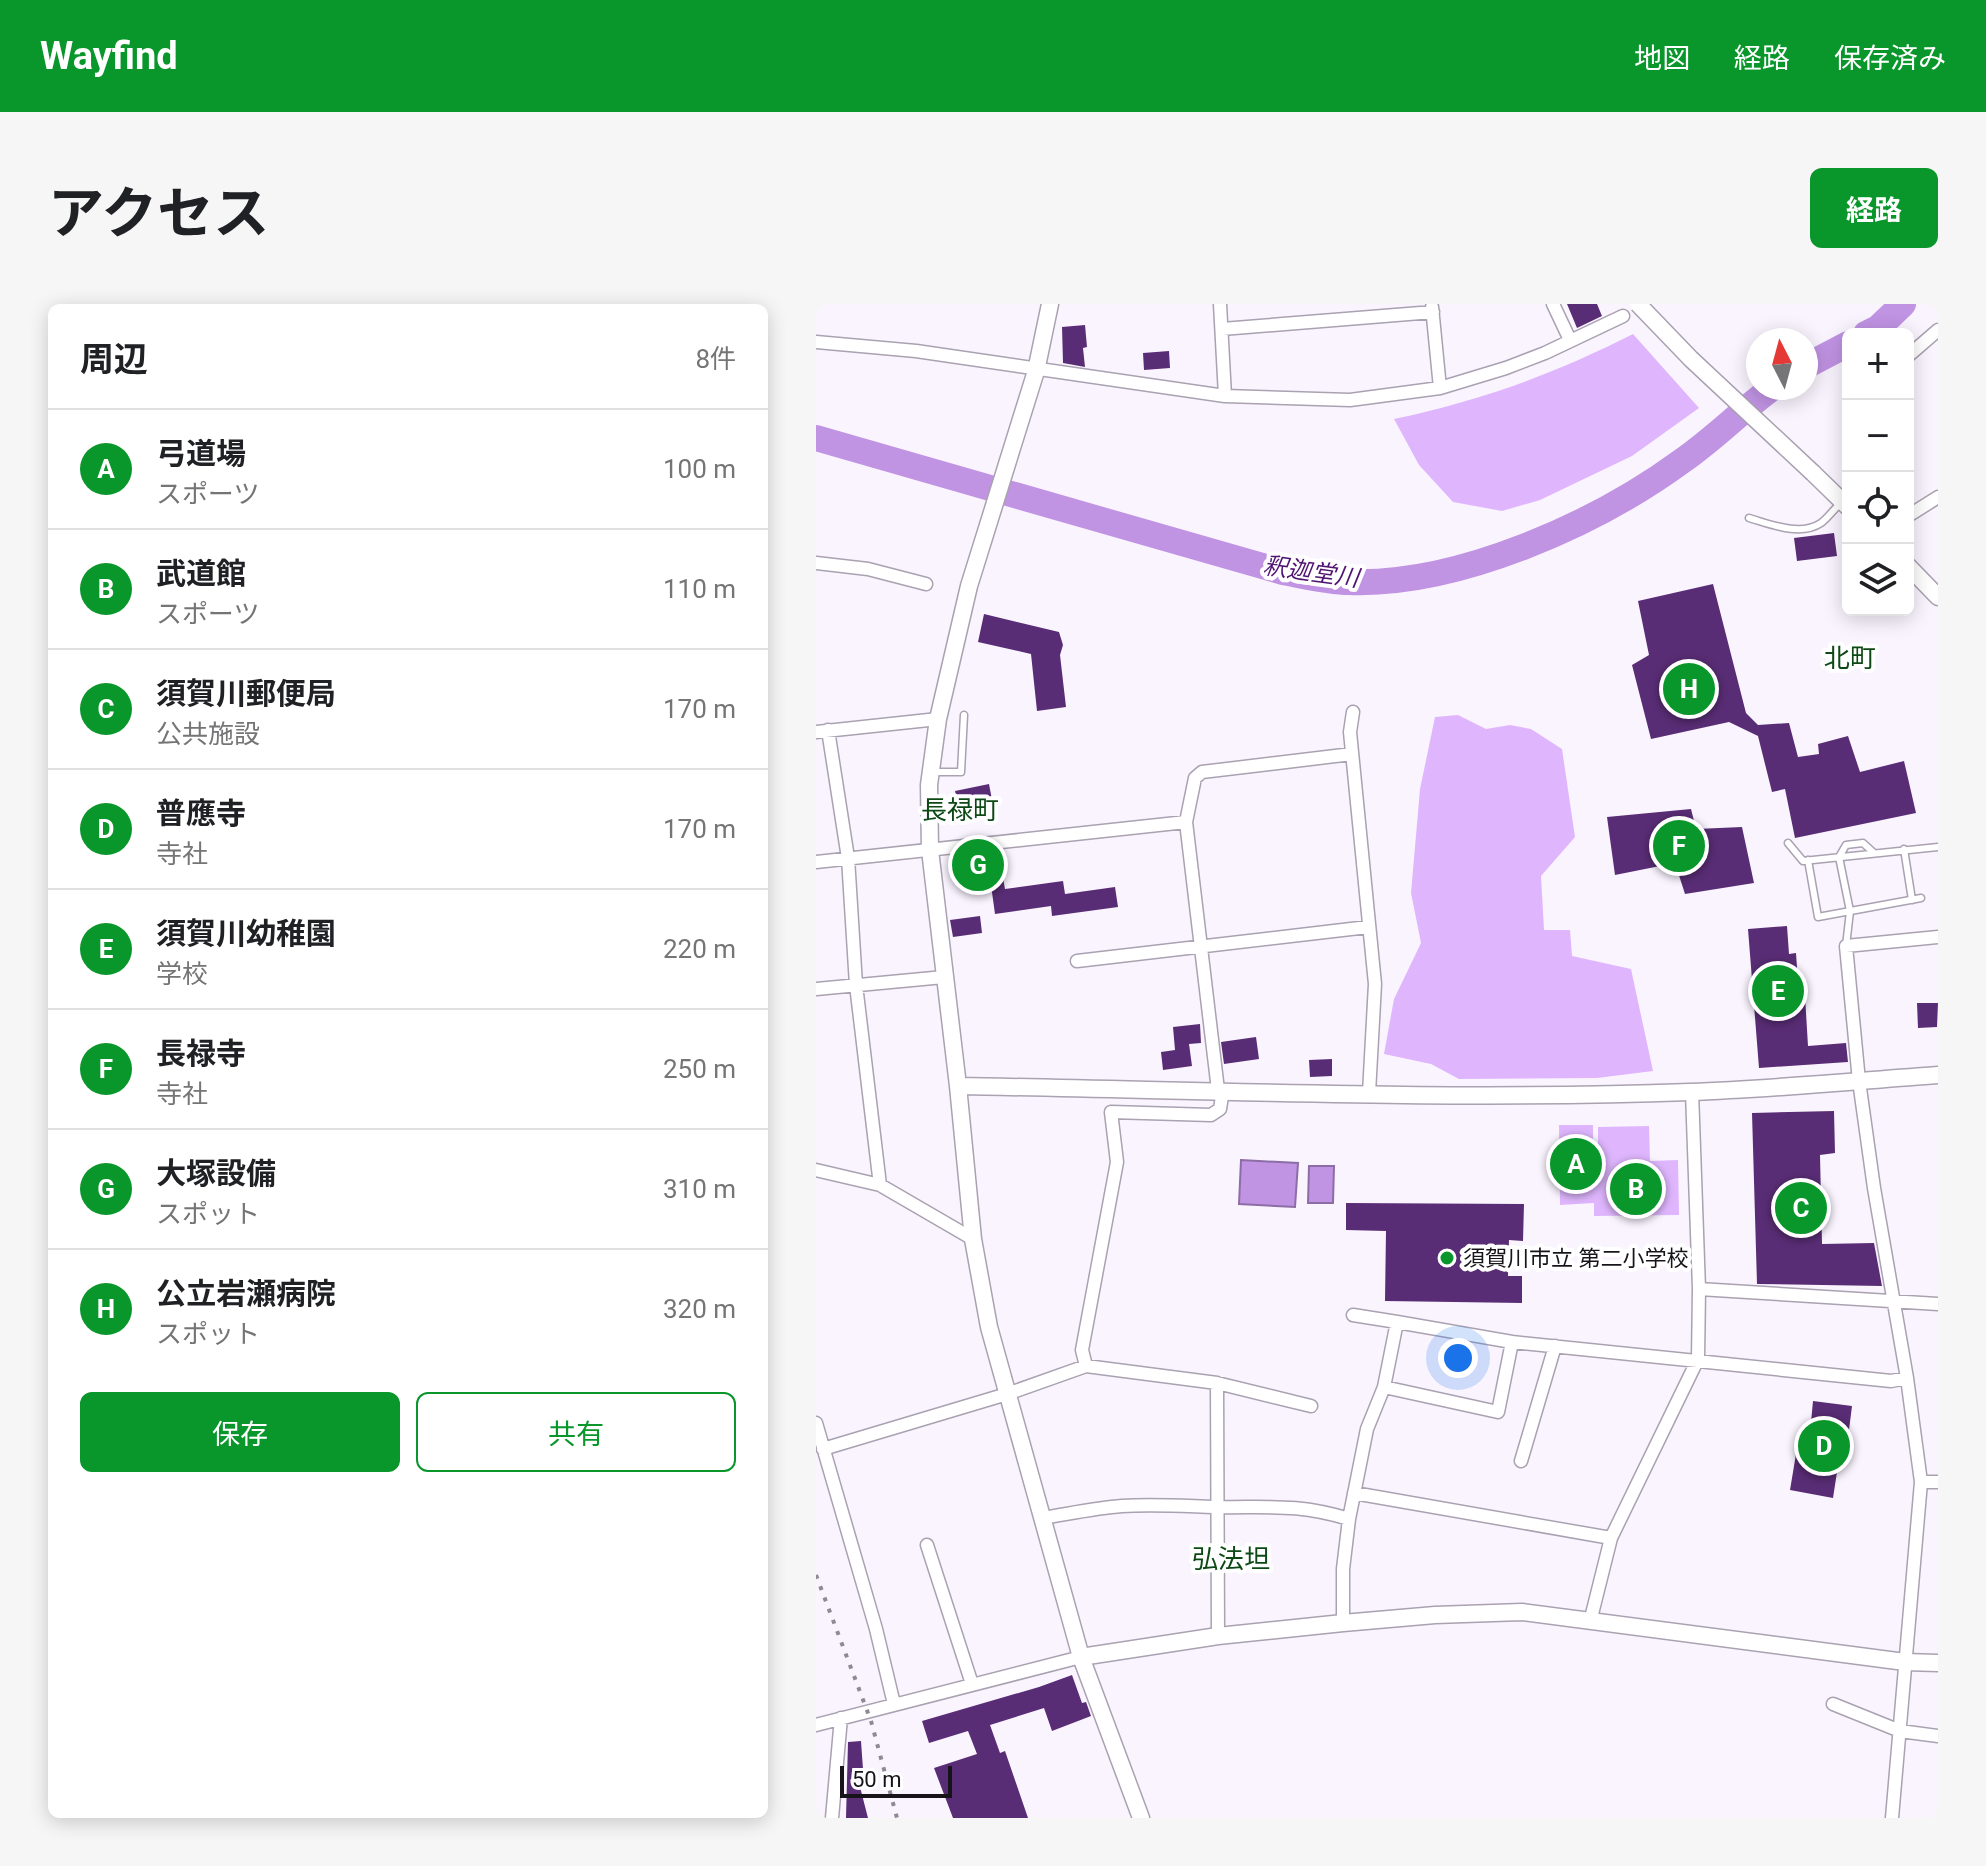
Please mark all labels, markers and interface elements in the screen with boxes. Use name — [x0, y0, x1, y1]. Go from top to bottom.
text: Wayfind — [40, 34, 178, 78]
text: 地図 — [1634, 42, 1690, 75]
text: 経路 — [1734, 42, 1790, 75]
text: 保存済み — [1834, 42, 1946, 75]
button: 経路 — [1810, 168, 1938, 248]
text: アクセス — [48, 181, 269, 247]
north arrow — [1746, 328, 1818, 400]
map controls — [1842, 328, 1914, 616]
button: + — [1842, 328, 1914, 400]
text: 周辺 — [80, 339, 148, 379]
text: 8件 — [695, 344, 736, 374]
button: − — [1842, 400, 1914, 472]
text: 弓道場 — [156, 436, 246, 471]
text: A — [97, 454, 115, 484]
text: 100 m — [663, 454, 736, 484]
button: locate — [1842, 472, 1914, 544]
text: スポーツ — [156, 479, 259, 509]
button: layers — [1842, 544, 1914, 616]
water label: 釈迦堂川 — [1262, 551, 1363, 593]
text: 武道館 — [156, 556, 246, 591]
text: B — [98, 574, 114, 604]
text: 110 m — [663, 574, 736, 604]
text: スポーツ — [156, 599, 259, 629]
district label: 北町 — [1824, 643, 1876, 673]
pin: H — [1663, 659, 1715, 719]
text: 須賀川郵便局 — [156, 676, 336, 711]
text: C — [97, 694, 115, 724]
text: 170 m — [663, 694, 736, 724]
text: 公共施設 — [156, 719, 260, 749]
district label: 長禄町 — [921, 795, 999, 825]
text: 普應寺 — [156, 796, 246, 831]
text: D — [98, 814, 114, 844]
text: 170 m — [663, 814, 736, 844]
pin: F — [1653, 816, 1705, 876]
pin: G — [952, 835, 1004, 895]
text: 寺社 — [156, 839, 208, 869]
text: 須賀川幼稚園 — [156, 916, 336, 951]
text: E — [99, 934, 113, 964]
text: 220 m — [663, 934, 736, 964]
text: 学校 — [156, 959, 208, 989]
pin: E — [1752, 961, 1804, 1021]
text: 長禄寺 — [156, 1036, 246, 1071]
text: F — [99, 1054, 113, 1084]
text: 250 m — [663, 1054, 736, 1084]
text: 寺社 — [156, 1079, 208, 1109]
pin: A — [1550, 1134, 1602, 1194]
text: 大塚設備 — [156, 1156, 276, 1191]
pin: B — [1610, 1159, 1662, 1219]
text: G — [97, 1174, 115, 1204]
text: 310 m — [663, 1174, 736, 1204]
pin: C — [1775, 1178, 1827, 1238]
text: スポット — [156, 1199, 260, 1229]
place label: 須賀川市立 第二小学校 — [1463, 1246, 1688, 1271]
marker: 須賀川市立 第二小学校 — [1438, 1249, 1456, 1267]
text: 公立岩瀬病院 — [156, 1276, 336, 1311]
text: H — [97, 1294, 115, 1324]
text: 320 m — [663, 1294, 736, 1324]
text: スポット — [156, 1319, 260, 1349]
your location — [1438, 1338, 1478, 1378]
button: 保存 — [80, 1392, 400, 1472]
button: 共有 — [416, 1392, 736, 1472]
pin: D — [1798, 1416, 1850, 1476]
district label: 弘法坦 — [1192, 1544, 1270, 1574]
scale bar — [840, 1762, 952, 1798]
text: 50 m — [852, 1767, 901, 1792]

